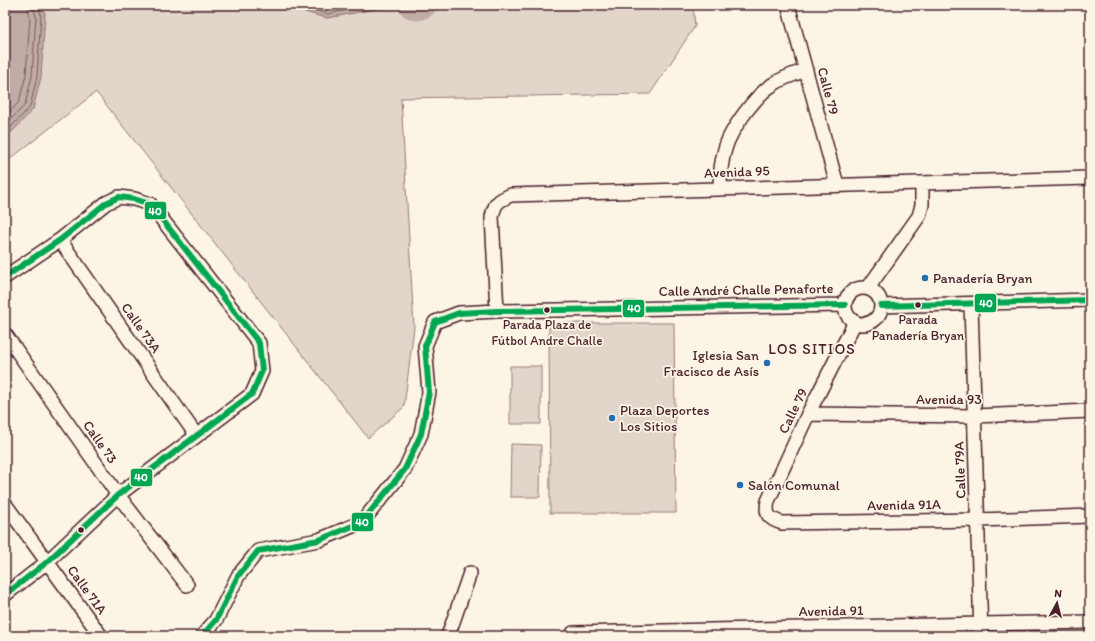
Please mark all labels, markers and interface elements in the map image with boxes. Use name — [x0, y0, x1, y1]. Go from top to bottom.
street label: Calle 79 — [814, 65, 842, 117]
street label: Avenida 95 — [704, 162, 770, 182]
line badge: 40 — [144, 201, 167, 220]
text: 40 — [148, 205, 162, 218]
place label: Panadería Bryan — [933, 270, 1033, 287]
marker: Panadería Bryan — [920, 273, 930, 283]
street label: Calle André Challe Penaforte — [658, 280, 834, 300]
line badge: 40 — [974, 293, 997, 313]
text: 40 — [979, 297, 993, 310]
line badge: 40 — [622, 299, 645, 318]
street label: Calle 73A — [118, 300, 164, 356]
marker: Parada Panadería Bryan — [913, 300, 923, 310]
text: 40 — [627, 302, 641, 315]
marker: Parada Plaza de Fútbol Andre Challe — [542, 305, 552, 315]
place label: Parada Panadería Bryan — [872, 312, 965, 343]
place label: Parada Plaza de Fútbol Andre Challe — [492, 317, 602, 348]
district label: LOS SITIOS — [768, 340, 856, 358]
place label: Iglesia San Fracisco de Asís — [664, 347, 759, 380]
marker: Iglesia San Fracisco de Asís — [762, 358, 772, 368]
street label: Calle 79 — [775, 386, 811, 436]
street label: Avenida 93 — [916, 391, 982, 408]
place label: Plaza Deportes Los Sitios — [620, 402, 710, 435]
marker: Plaza Deportes Los Sitios — [607, 413, 617, 423]
street label: Calle 73 — [79, 417, 121, 467]
street label: Calle 79A — [951, 441, 969, 499]
line badge: 40 — [130, 468, 153, 487]
text: 40 — [134, 471, 148, 484]
place label: Salón Comunal — [748, 477, 840, 494]
marker: Salón Comunal — [735, 480, 745, 490]
street label: Avenida 91A — [867, 496, 941, 514]
line badge: 40 — [351, 512, 374, 532]
text: 40 — [355, 516, 369, 529]
unlabelled marker — [76, 525, 86, 535]
street label: Calle 71A — [64, 562, 110, 618]
north arrow — [1037, 583, 1077, 623]
text: N — [1054, 587, 1063, 600]
street label: Avenida 91 — [798, 602, 864, 620]

